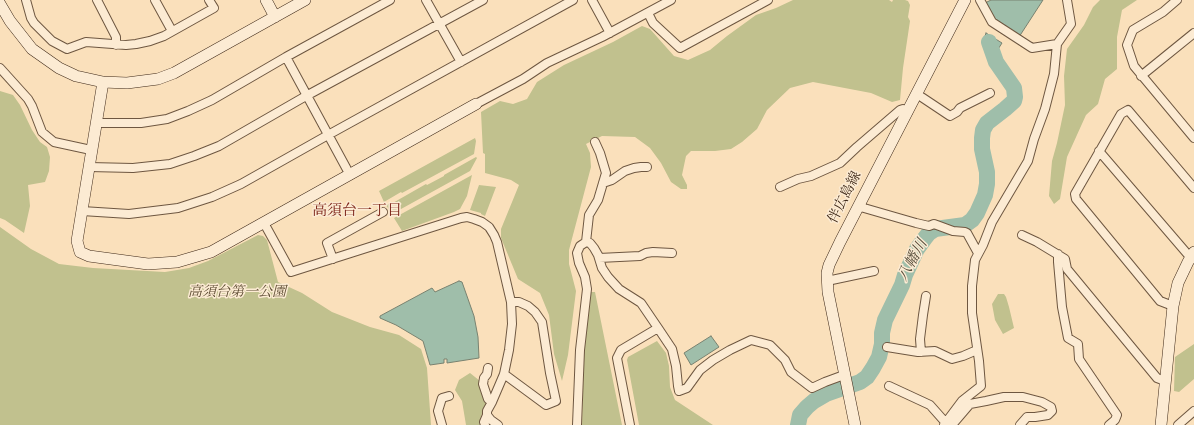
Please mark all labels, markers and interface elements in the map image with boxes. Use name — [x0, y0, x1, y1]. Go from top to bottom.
street label: 伴広島線 — [826, 169, 866, 227]
district label: 高須台一丁目 — [312, 203, 402, 221]
water label: 八幡川 — [895, 237, 933, 285]
park label: 高須台第一公園 — [188, 286, 286, 302]

